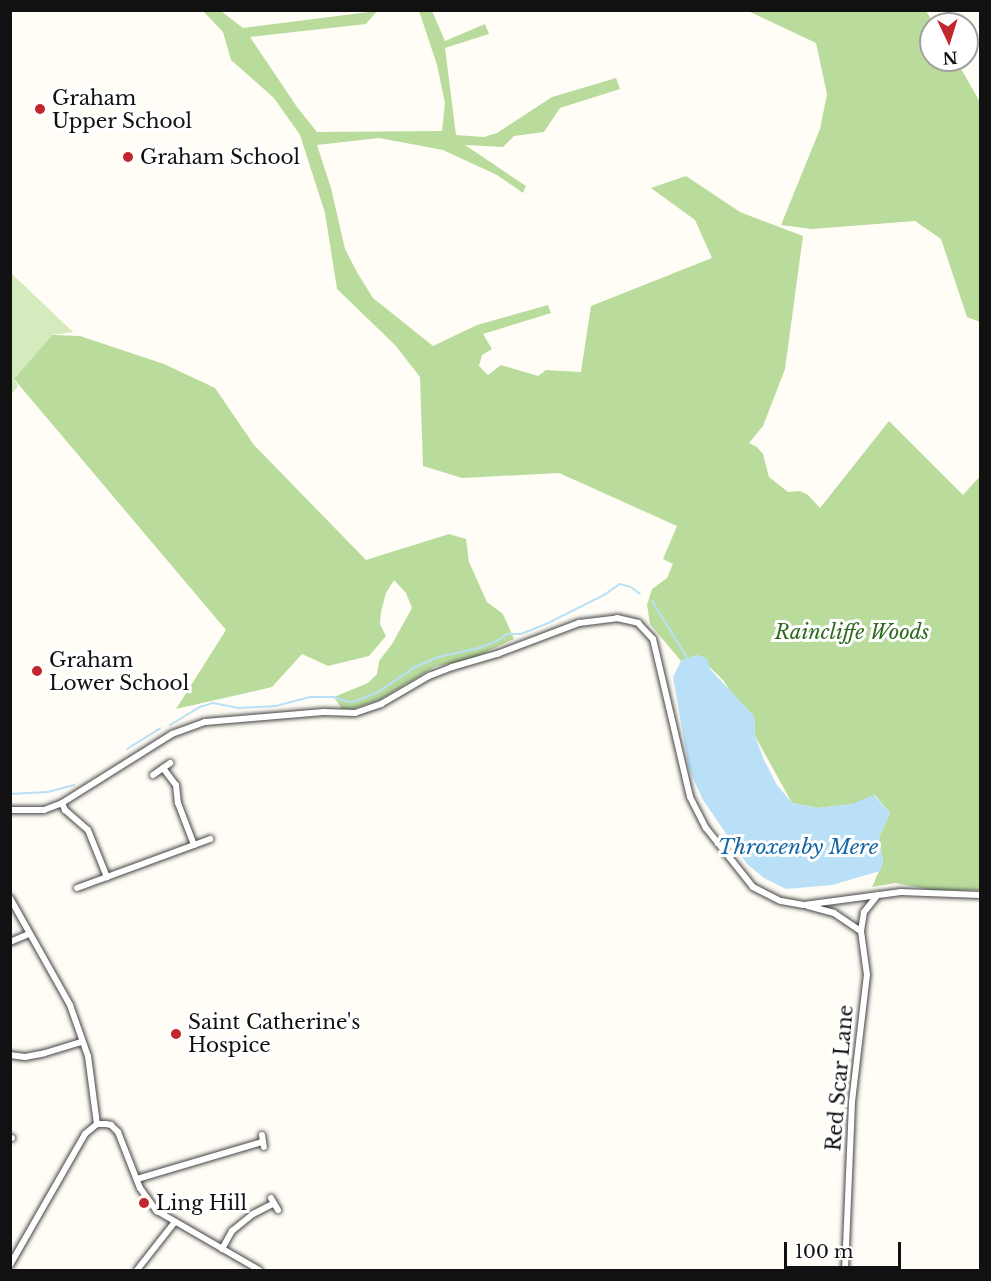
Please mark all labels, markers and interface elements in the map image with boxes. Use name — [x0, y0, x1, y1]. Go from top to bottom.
north arrow — [919, 12, 979, 72]
text: N — [942, 47, 958, 68]
place label: Graham Upper School — [52, 86, 193, 133]
marker: Graham Upper School — [33, 102, 47, 116]
place label: Graham School — [140, 145, 300, 169]
marker: Graham School — [121, 150, 135, 164]
park label: Raincliffe Woods — [775, 620, 929, 644]
place label: Graham Lower School — [49, 648, 190, 695]
marker: Graham Lower School — [30, 664, 44, 678]
water label: Throxenby Mere — [718, 834, 878, 860]
street label: Red Scar Lane — [822, 1004, 858, 1152]
place label: Saint Catherine's Hospice — [188, 1011, 360, 1058]
marker: Saint Catherine's Hospice — [169, 1027, 183, 1041]
place label: Ling Hill — [156, 1191, 247, 1215]
marker: Ling Hill — [137, 1196, 151, 1210]
scale bar — [787, 1230, 904, 1268]
text: 100 m — [795, 1241, 853, 1263]

